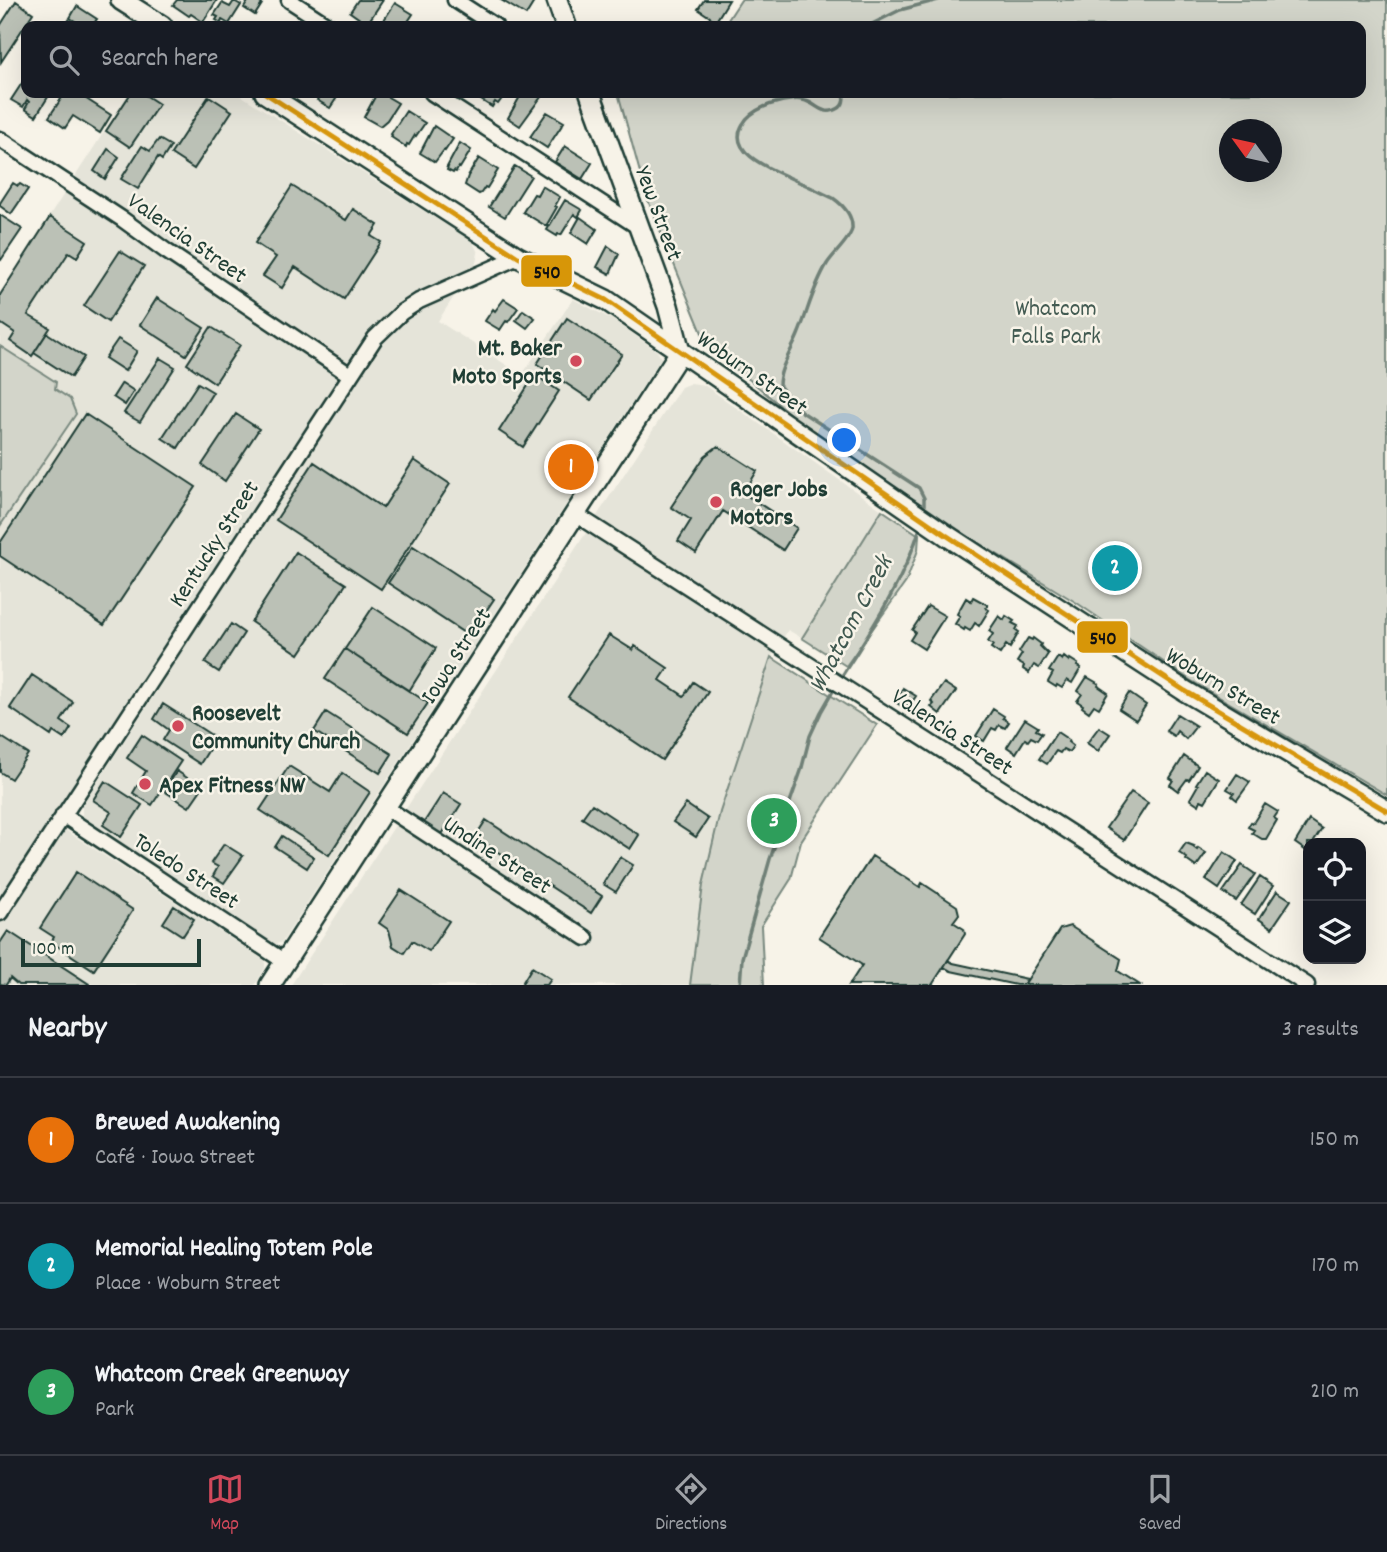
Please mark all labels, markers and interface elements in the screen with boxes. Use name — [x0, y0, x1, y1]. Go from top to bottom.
search box — [21, 21, 1366, 98]
icon: search — [45, 41, 83, 79]
text: Search here — [101, 41, 219, 78]
north arrow — [1219, 119, 1282, 182]
street label: Yew Street — [624, 162, 690, 266]
street label: Valencia Street — [119, 186, 253, 293]
line badge: 540 — [520, 254, 573, 288]
text: 540 — [533, 261, 561, 288]
park label: Whatcom Falls Park — [1011, 293, 1101, 355]
street label: Woburn Street — [689, 324, 814, 425]
place label: Mt. Baker Moto Sports — [452, 333, 563, 395]
marker: Mt. Baker Moto Sports — [568, 353, 584, 369]
your location — [827, 423, 861, 457]
pin: 1 — [548, 441, 594, 493]
street label: Kentucky Street — [162, 474, 269, 615]
place label: Roger Jobs Motors — [730, 474, 828, 536]
marker: Roger Jobs Motors — [708, 494, 724, 510]
pin: 2 — [1092, 542, 1138, 594]
water label: Whatcom Creek — [800, 547, 905, 700]
street label: Iowa Street — [414, 602, 501, 711]
line badge: 540 — [1076, 620, 1129, 654]
text: 540 — [1089, 627, 1117, 654]
street label: Woburn Street — [1158, 640, 1287, 735]
street label: Valencia Street — [884, 681, 1019, 786]
place label: Roosevelt Community Church — [192, 698, 360, 760]
marker: Roosevelt Community Church — [170, 718, 186, 734]
place label: Apex Fitness NW — [159, 770, 306, 804]
marker: Apex Fitness NW — [137, 776, 153, 792]
pin: 3 — [751, 795, 797, 847]
street label: Undine Street — [435, 809, 558, 905]
street label: Toledo Street — [126, 826, 245, 920]
map controls — [1303, 838, 1366, 964]
button: locate — [1303, 838, 1366, 901]
button: layers — [1303, 901, 1366, 964]
scale bar — [21, 936, 201, 968]
text: 100 m — [32, 937, 74, 964]
text: Nearby — [28, 1009, 106, 1052]
text: 3 results — [1282, 1014, 1359, 1047]
text: Brewed Awakening — [95, 1105, 280, 1142]
text: 1 — [48, 1124, 54, 1157]
text: 150 m — [1310, 1124, 1359, 1157]
text: Café · Iowa Street — [95, 1142, 255, 1175]
text: Memorial Healing Totem Pole — [95, 1231, 373, 1268]
text: 2 — [46, 1250, 56, 1283]
text: 170 m — [1312, 1250, 1359, 1283]
text: Place · Woburn Street — [95, 1268, 281, 1301]
text: Whatcom Creek Greenway — [95, 1357, 349, 1394]
text: 3 — [46, 1376, 56, 1409]
text: 210 m — [1310, 1376, 1359, 1409]
text: Park — [95, 1394, 134, 1427]
tab: Map — [206, 1470, 244, 1539]
tab: Directions — [655, 1470, 727, 1539]
tab: Saved — [1139, 1470, 1181, 1539]

